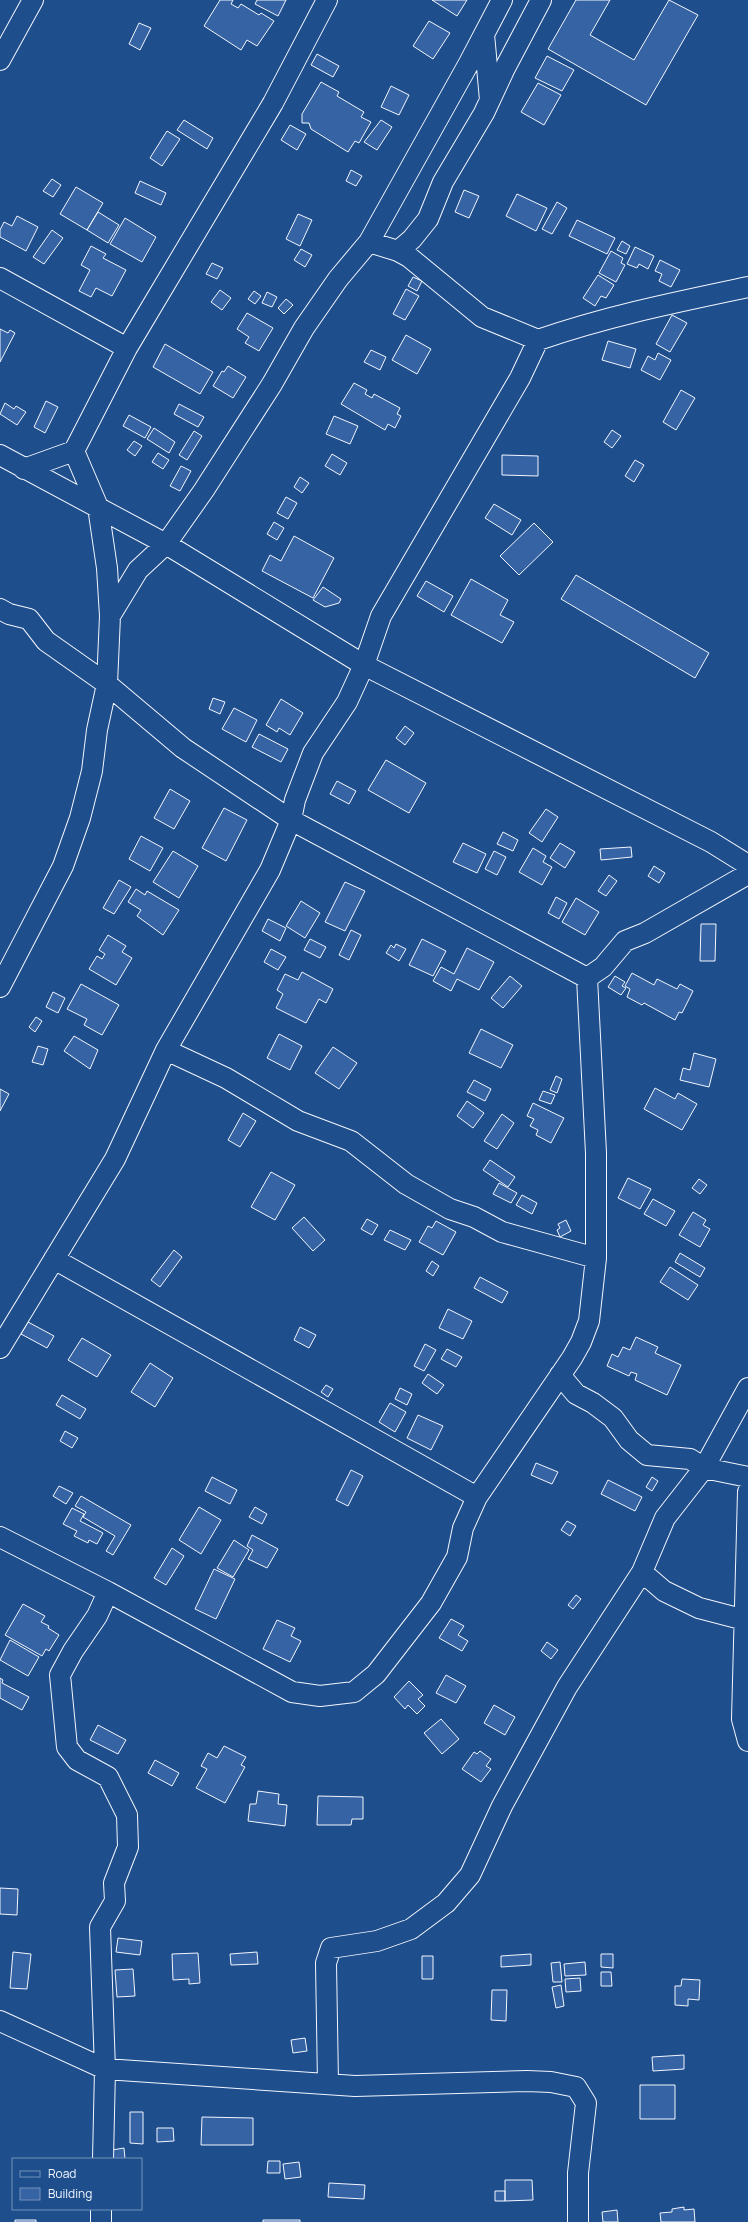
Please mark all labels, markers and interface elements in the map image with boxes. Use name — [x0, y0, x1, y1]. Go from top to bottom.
legend — [12, 2158, 142, 2210]
text: Road — [48, 2165, 76, 2182]
text: Building — [48, 2185, 92, 2202]

